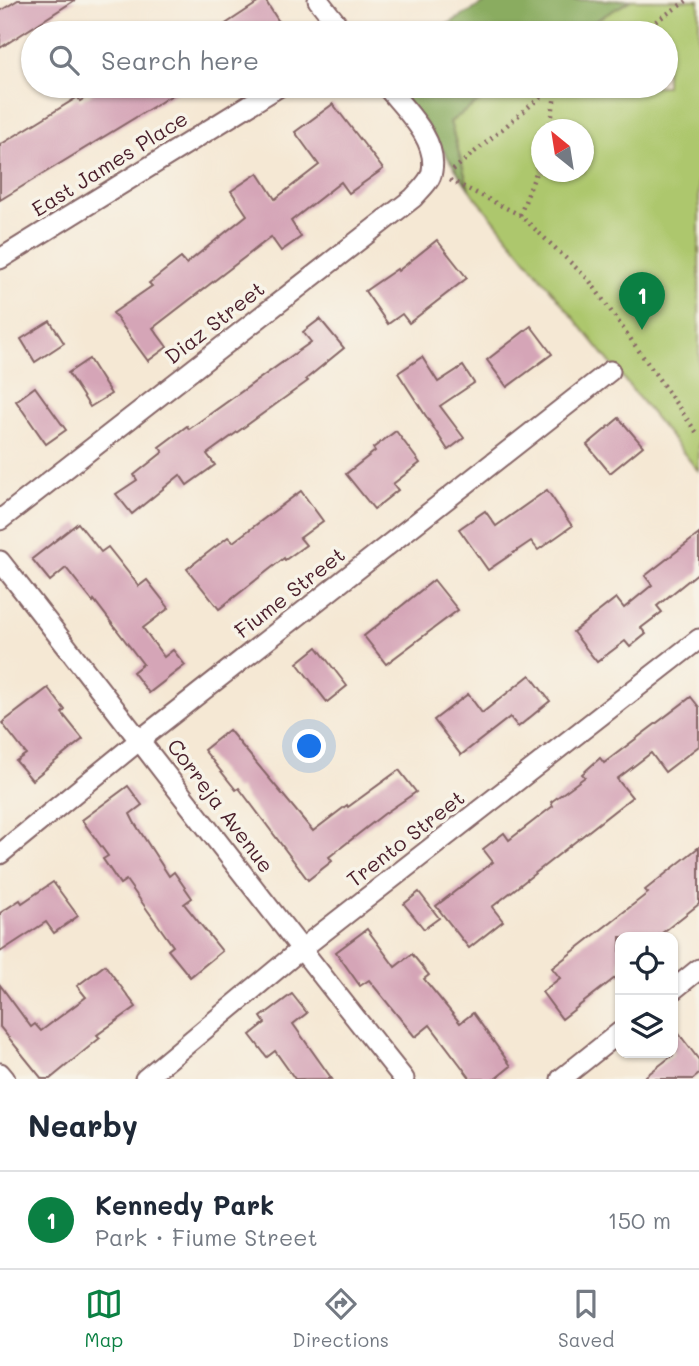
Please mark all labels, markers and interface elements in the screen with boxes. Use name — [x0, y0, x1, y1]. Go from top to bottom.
search box — [21, 21, 678, 98]
icon: search — [45, 41, 83, 79]
text: Search here — [101, 43, 259, 77]
street label: East James Place — [26, 104, 192, 222]
north arrow — [531, 119, 594, 182]
pin: 1 — [619, 272, 665, 330]
street label: Diaz Street — [159, 274, 269, 369]
street label: Fiume Street — [228, 540, 350, 643]
your location — [292, 729, 326, 763]
street label: Correja Avenue — [162, 733, 280, 878]
street label: Trento Street — [341, 783, 469, 892]
map controls — [615, 932, 678, 1058]
button: locate — [615, 932, 678, 995]
button: layers — [615, 995, 678, 1058]
text: Nearby — [28, 1105, 138, 1145]
text: Kennedy Park — [95, 1188, 274, 1222]
text: 1 — [46, 1205, 56, 1235]
text: 150 m — [607, 1205, 671, 1235]
text: Park · Fiume Street — [95, 1222, 318, 1252]
tab: Map — [85, 1285, 123, 1352]
tab: Directions — [292, 1285, 389, 1352]
tab: Saved — [558, 1285, 614, 1352]

